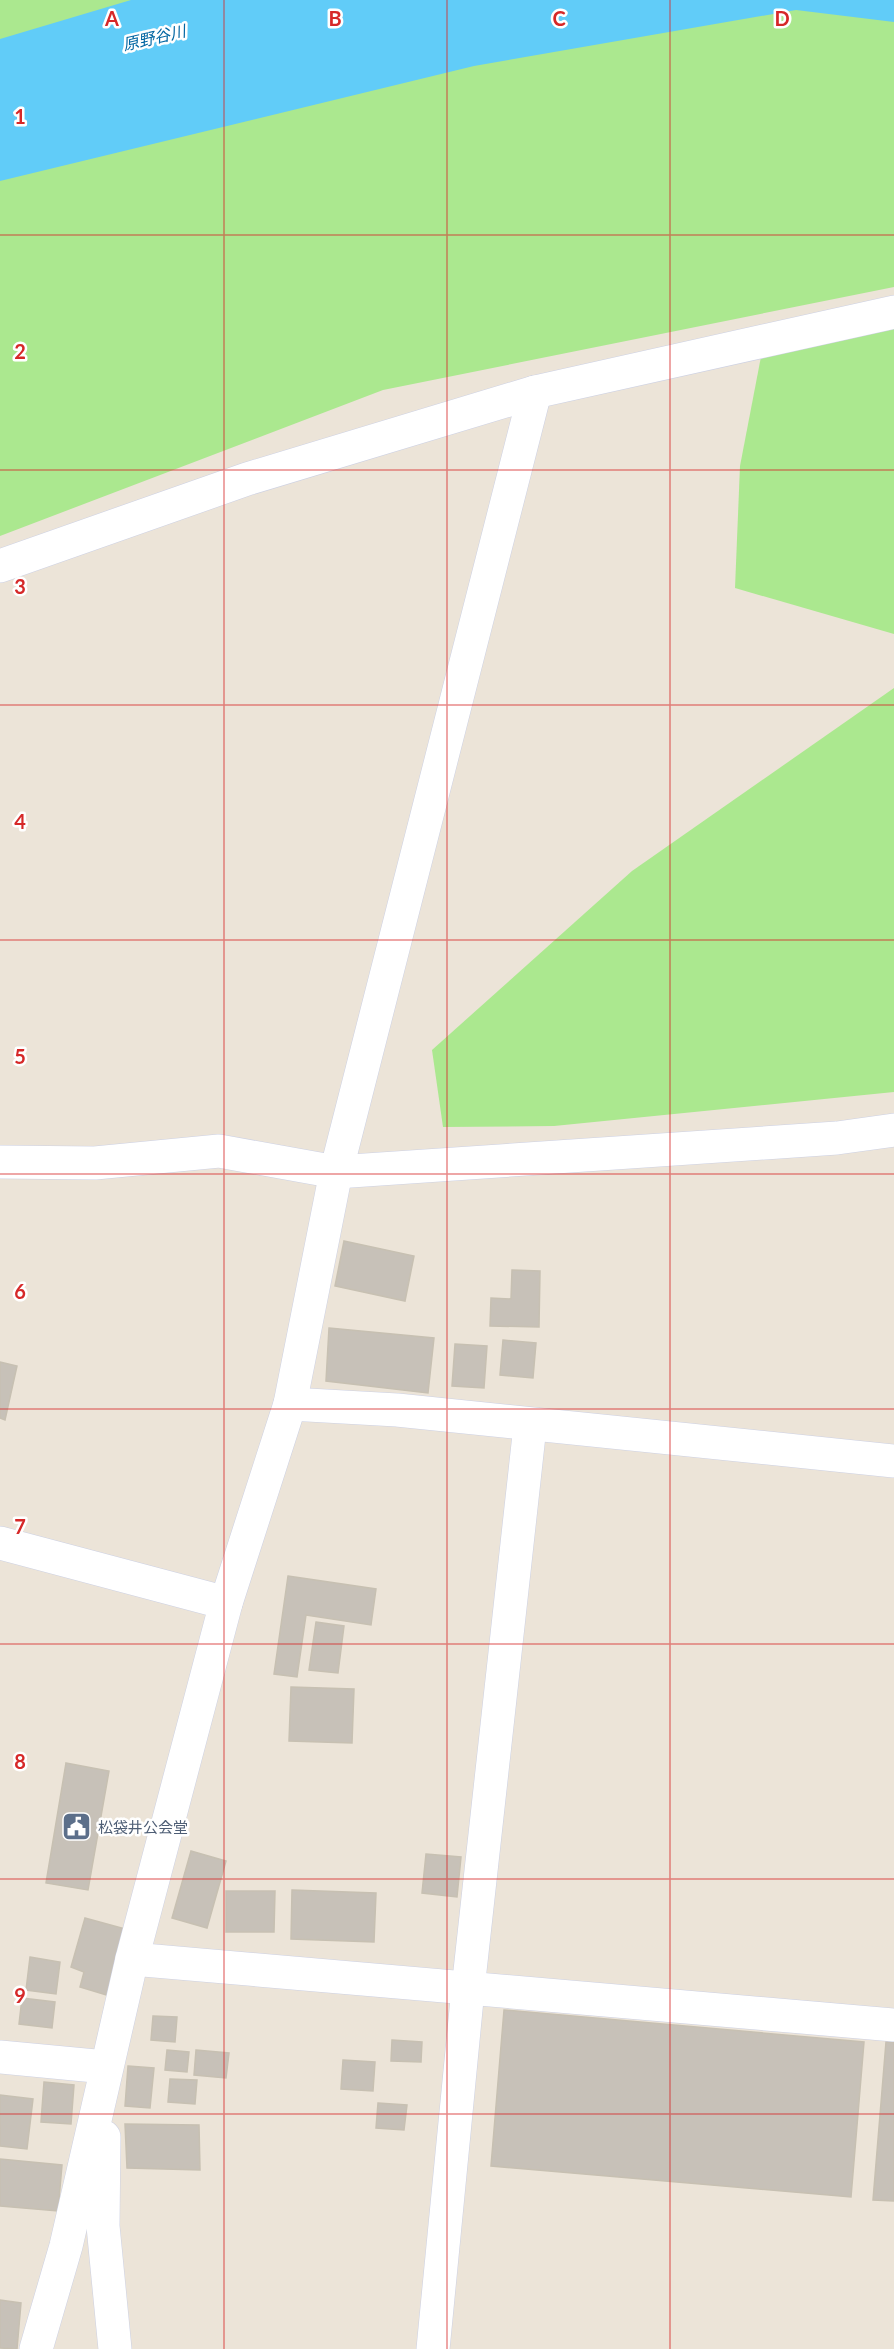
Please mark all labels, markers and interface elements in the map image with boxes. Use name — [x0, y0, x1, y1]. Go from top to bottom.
text: A — [104, 6, 119, 30]
text: B — [328, 6, 342, 30]
text: C — [552, 6, 566, 30]
text: D — [774, 6, 790, 30]
water label: 原野谷川 — [121, 20, 189, 53]
text: 1 — [14, 104, 26, 128]
text: 2 — [14, 339, 26, 363]
text: 3 — [14, 574, 26, 598]
text: 4 — [14, 809, 26, 833]
text: 5 — [14, 1044, 26, 1068]
text: 6 — [14, 1279, 26, 1303]
text: 7 — [14, 1514, 26, 1538]
text: 8 — [14, 1749, 26, 1773]
public building icon: 松袋井公会堂 — [61, 1811, 93, 1843]
place label: 松袋井公会堂 — [98, 1818, 188, 1836]
text: 9 — [14, 1983, 26, 2007]

